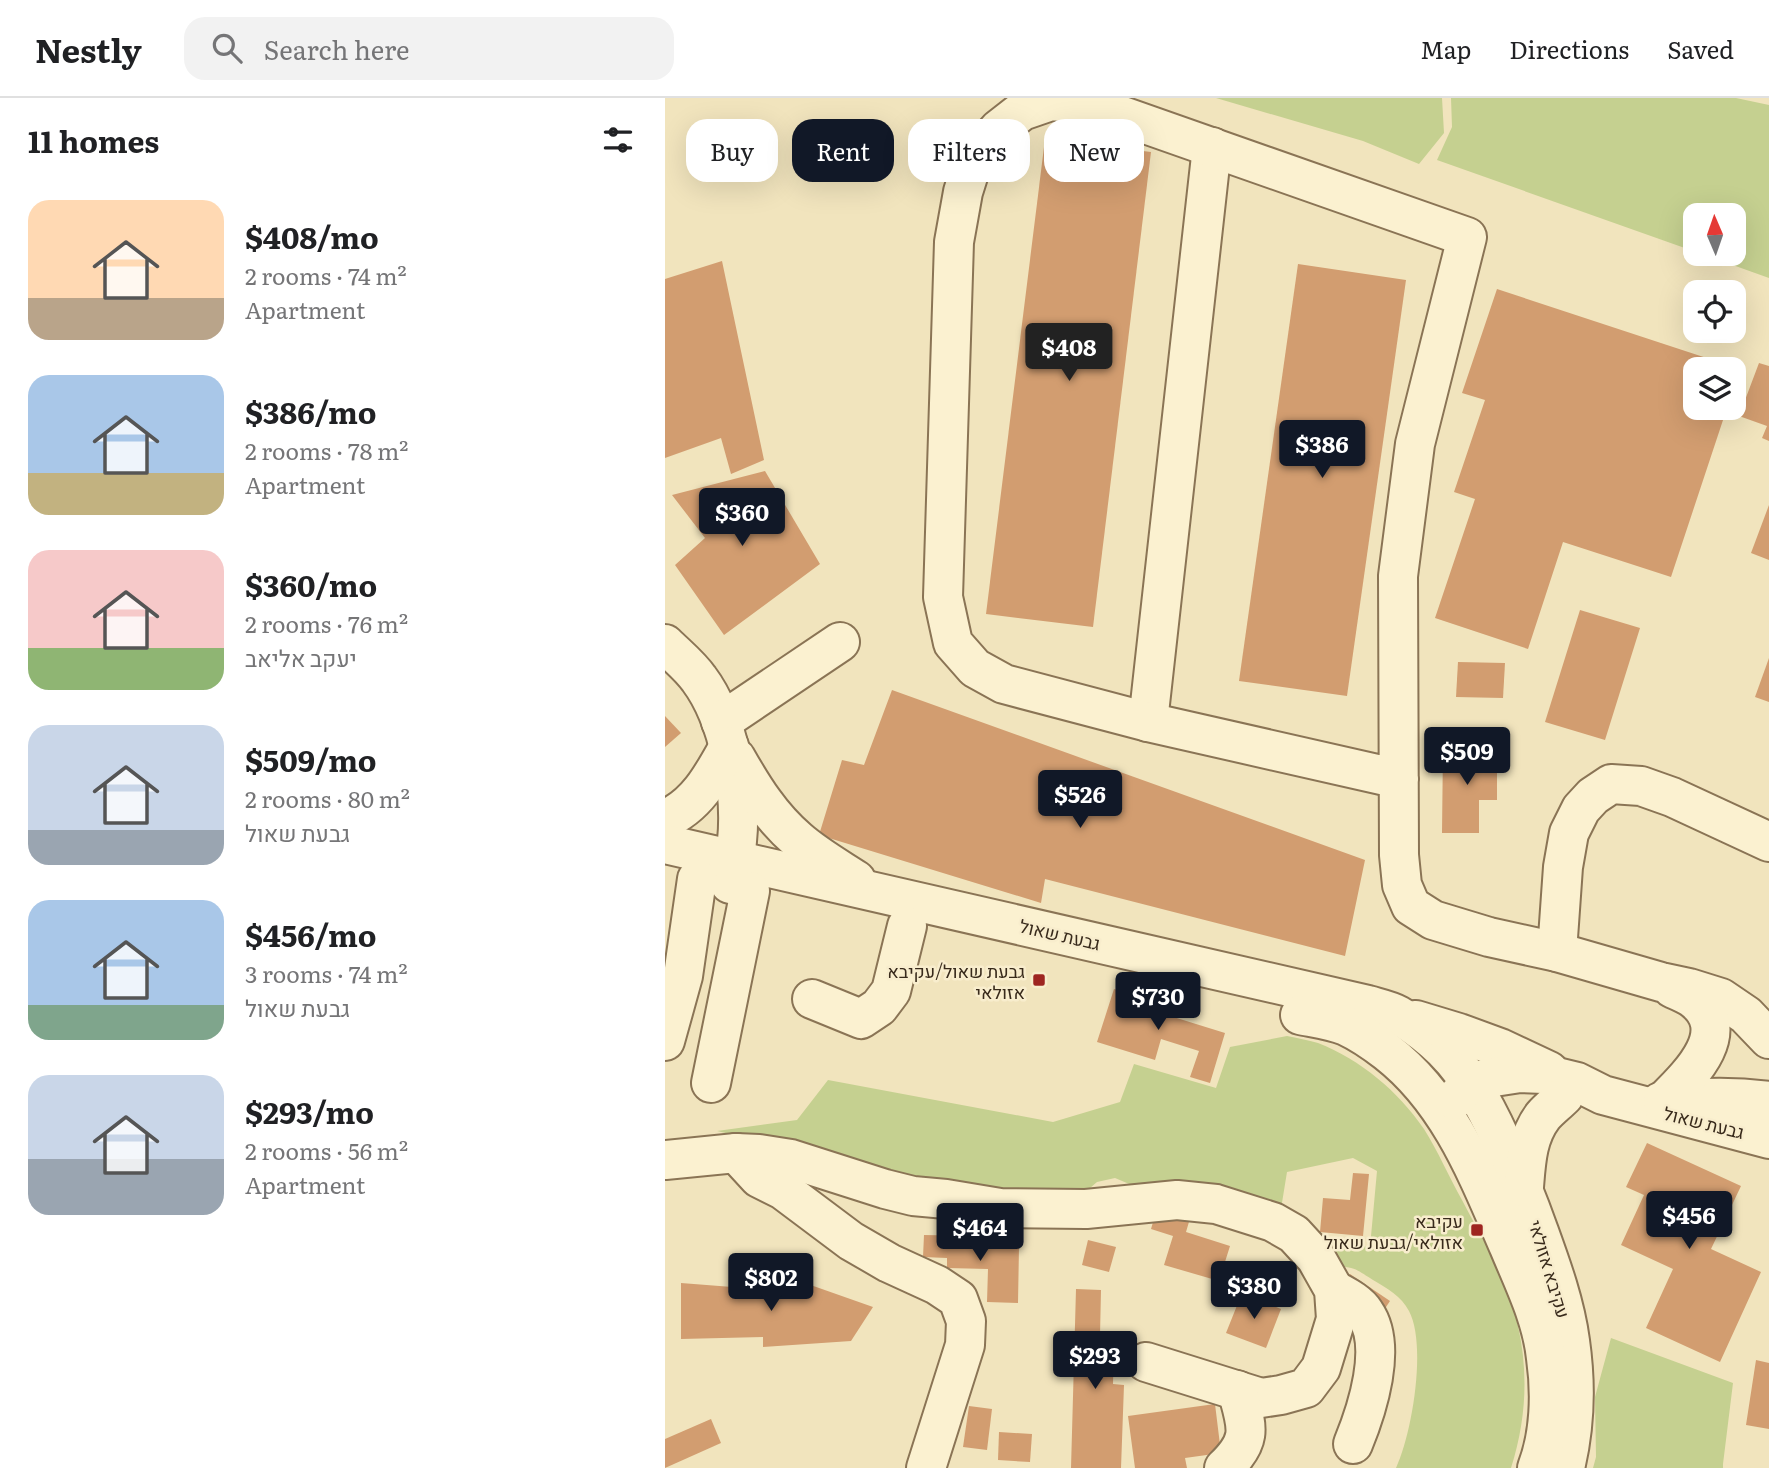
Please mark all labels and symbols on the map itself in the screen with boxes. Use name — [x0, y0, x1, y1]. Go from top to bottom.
north arrow — [1683, 203, 1747, 266]
pin: $408 — [1028, 324, 1110, 383]
pin: $386 — [1281, 420, 1363, 480]
pin: $360 — [701, 489, 783, 548]
pin: $509 — [1426, 728, 1508, 787]
pin: $526 — [1039, 770, 1121, 830]
street label: גבעת שאול — [1017, 912, 1103, 956]
place label: גבעת שאול/עקיבא אזולאי — [887, 957, 1025, 1005]
marker: גבעת שאול/עקיבא אזולאי — [1031, 972, 1047, 988]
pin: $730 — [1117, 972, 1199, 1032]
street label: גבעת שאול — [1661, 1099, 1747, 1145]
pin: $456 — [1648, 1192, 1730, 1251]
pin: $464 — [939, 1204, 1021, 1263]
place label: עקיבא אזולאי/גבעת שאול — [1324, 1207, 1463, 1255]
street label: עקיבא אזולאי — [1522, 1217, 1578, 1321]
marker: עקיבא אזולאי/גבעת שאול — [1469, 1222, 1485, 1238]
pin: $802 — [730, 1254, 812, 1313]
pin: $380 — [1213, 1262, 1295, 1321]
pin: $293 — [1054, 1332, 1136, 1391]

